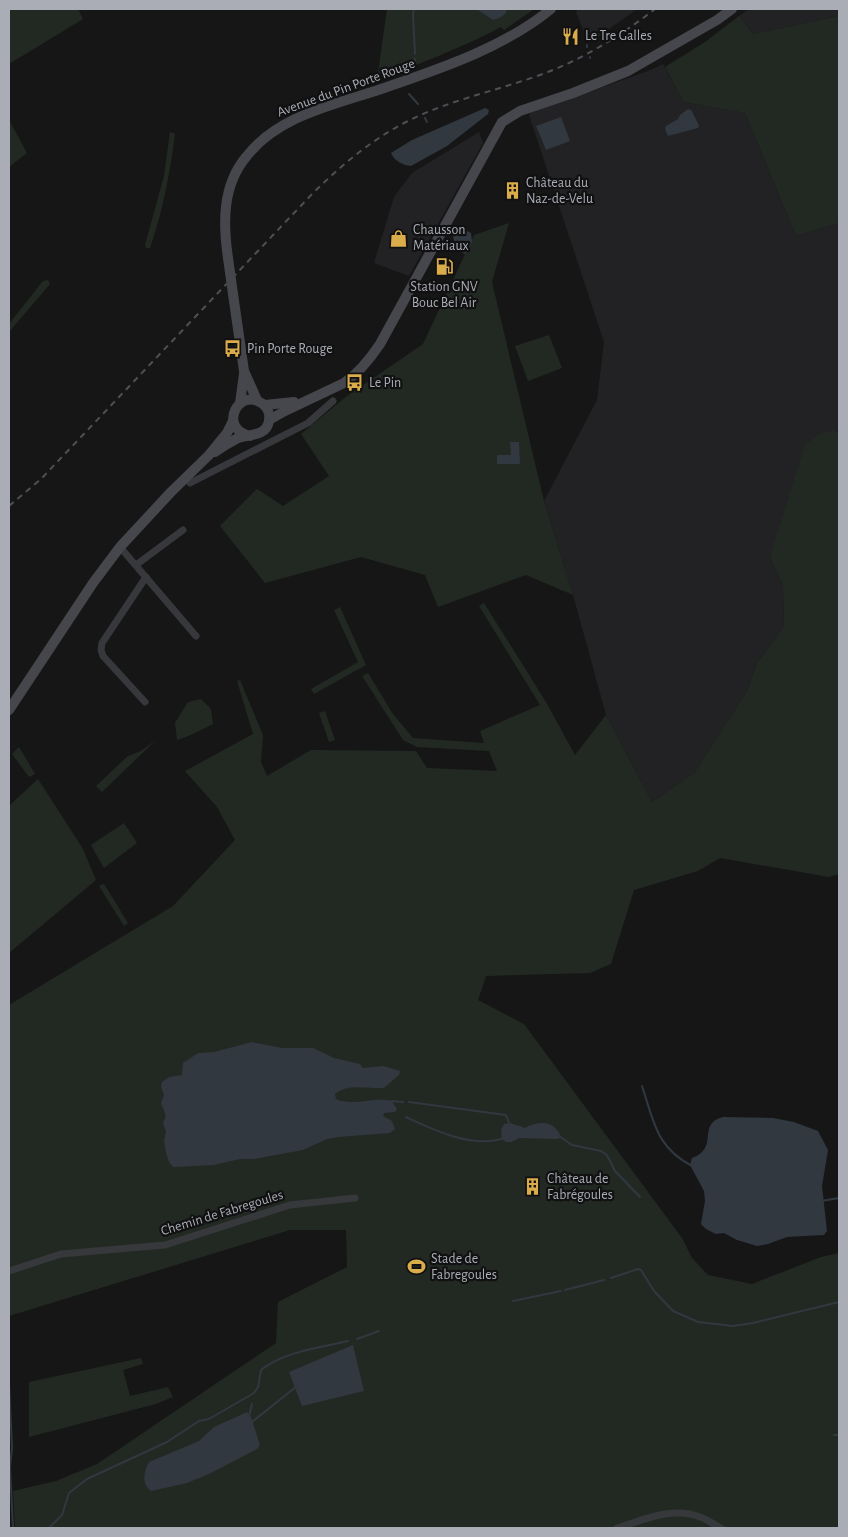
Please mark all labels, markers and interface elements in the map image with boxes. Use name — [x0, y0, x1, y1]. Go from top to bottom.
restaurant icon: Le Tre Galles — [561, 26, 581, 46]
place label: Le Tre Galles — [585, 29, 652, 43]
street label: Avenue du Pin Porte Rouge — [275, 57, 417, 119]
place label: Château du Naz-de-Velu — [526, 176, 593, 206]
building icon: Château du Naz-de-Velu — [502, 181, 522, 201]
place label: Chausson Matériaux — [413, 223, 469, 253]
shop icon: Chausson Matériaux — [389, 228, 409, 248]
fuel station icon: Station GNV Bouc Bel Air — [434, 257, 454, 277]
place label: Station GNV Bouc Bel Air — [410, 280, 478, 310]
bus stop icon: Pin Porte Rouge — [223, 339, 243, 359]
place label: Pin Porte Rouge — [247, 342, 333, 356]
bus stop icon: Le Pin — [345, 373, 365, 393]
place label: Le Pin — [369, 376, 401, 390]
place label: Château de Fabrégoules — [547, 1172, 613, 1202]
building icon: Château de Fabrégoules — [523, 1177, 543, 1197]
street label: Chemin de Fabregoules — [159, 1188, 285, 1238]
place label: Stade de Fabregoules — [431, 1252, 497, 1282]
sports icon: Stade de Fabregoules — [407, 1257, 427, 1277]

